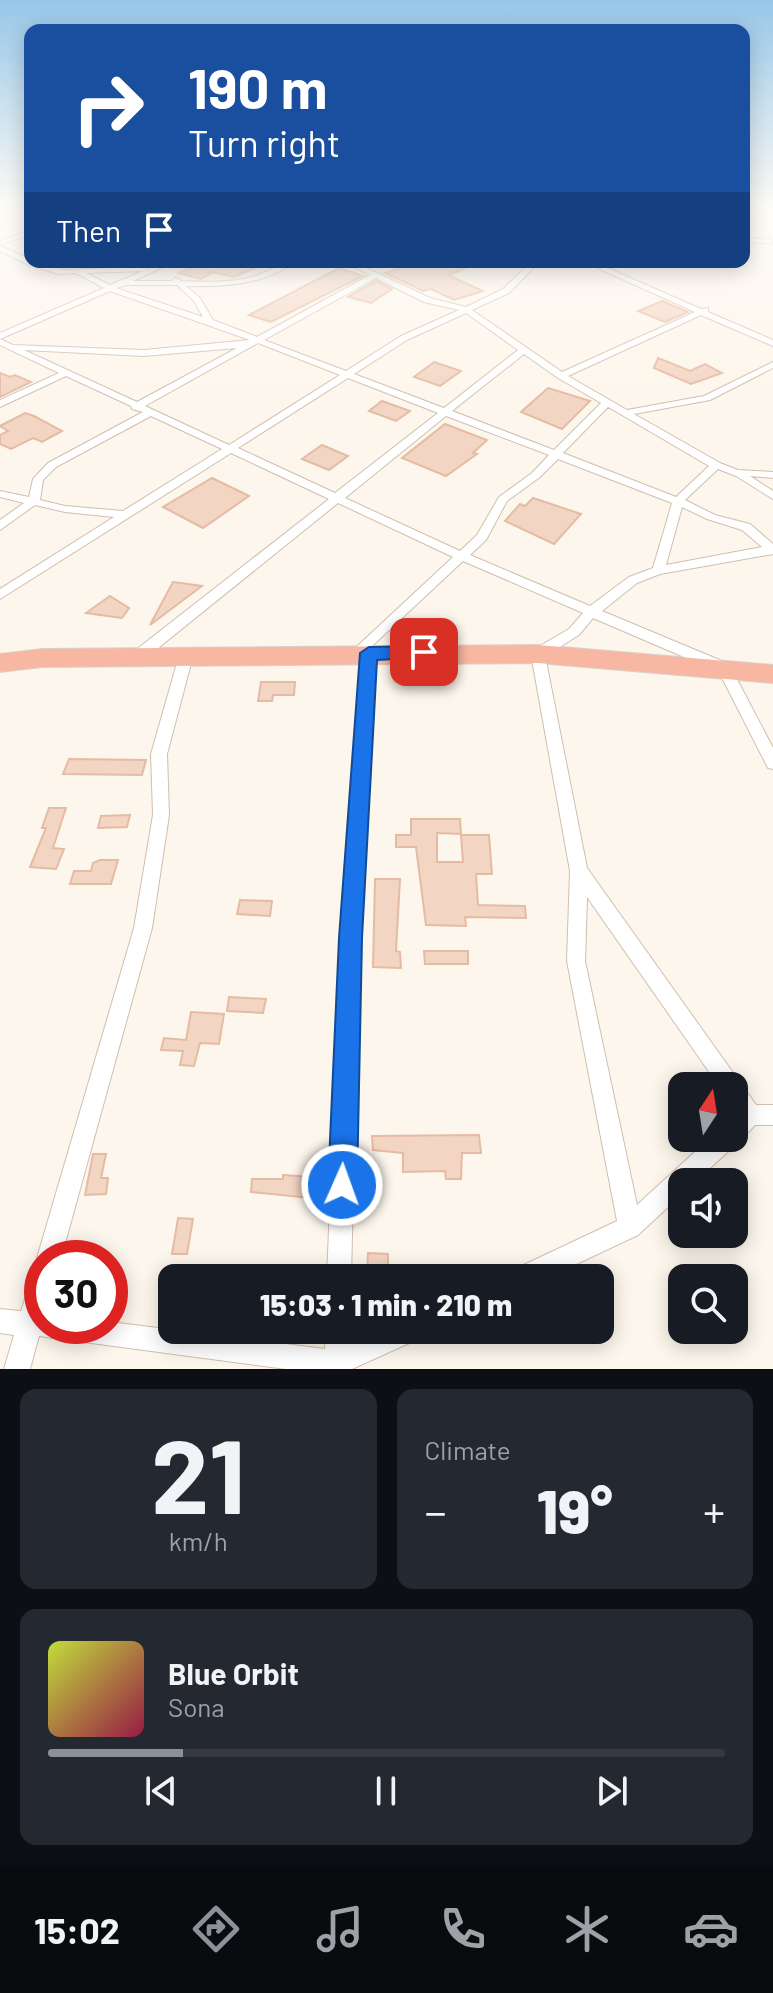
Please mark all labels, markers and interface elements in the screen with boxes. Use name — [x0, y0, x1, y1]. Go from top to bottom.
text: 190 m — [188, 53, 327, 120]
icon: right — [56, 56, 160, 160]
text: Turn right — [188, 121, 340, 164]
icon: arrive — [137, 208, 181, 252]
text: Then — [56, 212, 121, 248]
pin — [390, 618, 458, 686]
icon: arrive — [402, 630, 446, 674]
north arrow — [668, 1072, 748, 1152]
map controls — [668, 1072, 748, 1344]
position arrow — [300, 1143, 384, 1227]
button: sound — [668, 1168, 748, 1248]
speed limit sign: 30 — [24, 1240, 128, 1344]
button: search — [668, 1264, 748, 1344]
text: 15:03 · 1 min · 210 m — [260, 1286, 512, 1322]
text: 21 — [151, 1410, 245, 1535]
text: Climate — [425, 1434, 511, 1465]
text: 19° — [537, 1474, 613, 1546]
text: − — [425, 1484, 447, 1537]
text: + — [703, 1484, 725, 1537]
text: km/h — [169, 1525, 228, 1556]
text: Blue Orbit — [168, 1655, 299, 1691]
text: Sona — [168, 1691, 225, 1722]
icon: previous — [139, 1769, 183, 1813]
icon: pause — [364, 1769, 408, 1813]
icon: next — [590, 1769, 634, 1813]
icon: directions — [188, 1901, 244, 1957]
icon: music — [312, 1901, 368, 1957]
icon: phone — [435, 1901, 491, 1957]
icon: climate — [559, 1901, 615, 1957]
icon: car — [683, 1901, 739, 1957]
text: 15:02 — [34, 1908, 120, 1951]

